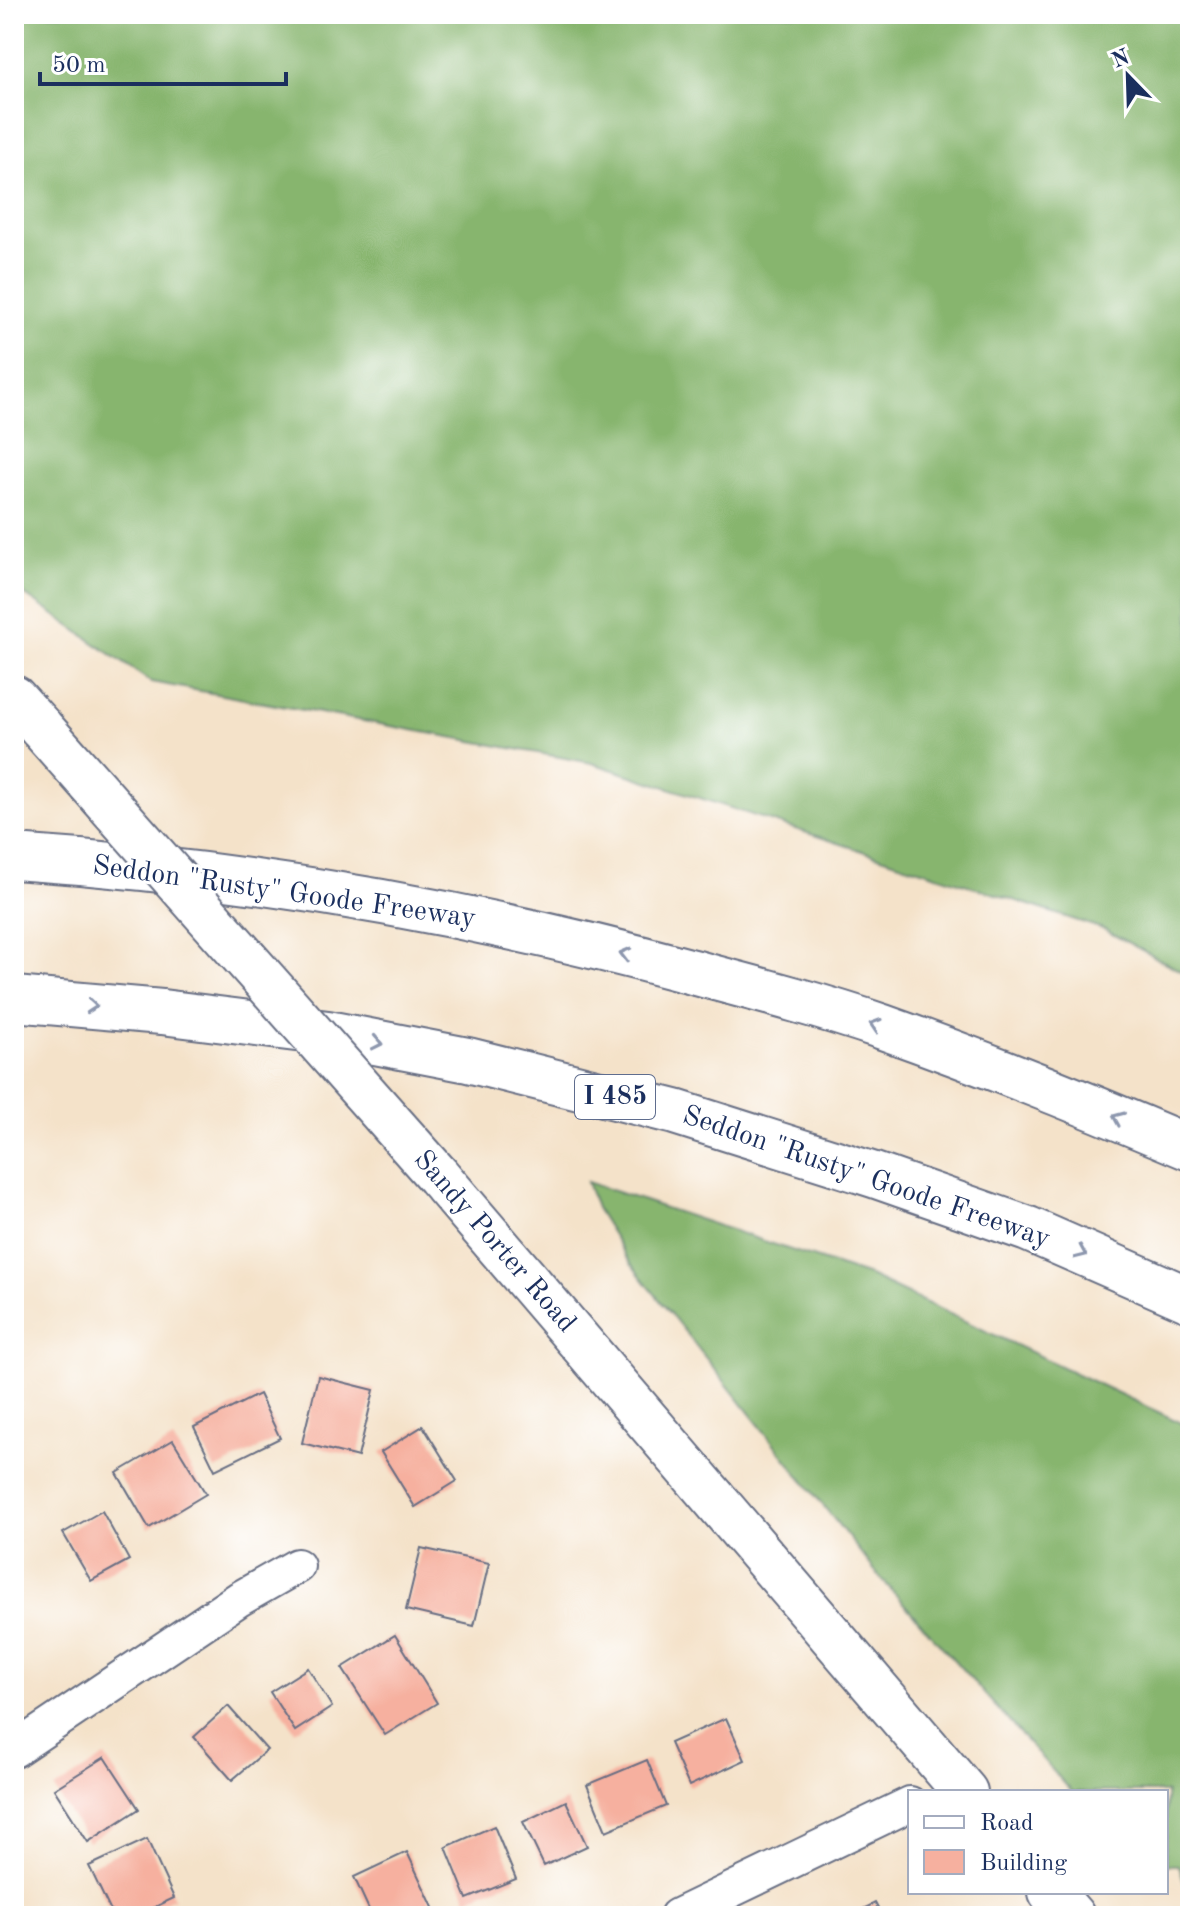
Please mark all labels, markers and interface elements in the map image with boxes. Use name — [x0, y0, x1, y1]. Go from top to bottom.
scale bar — [40, 36, 286, 86]
north arrow — [1088, 36, 1168, 116]
text: N — [1109, 46, 1133, 73]
text: 50 m — [52, 54, 106, 78]
street label: Seddon "Rusty" Goode Freeway — [91, 852, 477, 934]
one-way arrow — [619, 946, 633, 963]
one-way arrow — [86, 997, 99, 1014]
one-way arrow — [869, 1018, 883, 1034]
one-way arrow — [370, 1033, 384, 1050]
road number: I 485 — [575, 1075, 655, 1119]
street label: Seddon "Rusty" Goode Freeway — [679, 1102, 1053, 1254]
one-way arrow — [1112, 1111, 1126, 1127]
street label: Sandy Porter Road — [408, 1146, 580, 1338]
one-way arrow — [1073, 1243, 1087, 1259]
legend — [908, 1790, 1168, 1894]
text: Road — [980, 1812, 1033, 1836]
text: Building — [980, 1852, 1067, 1876]

